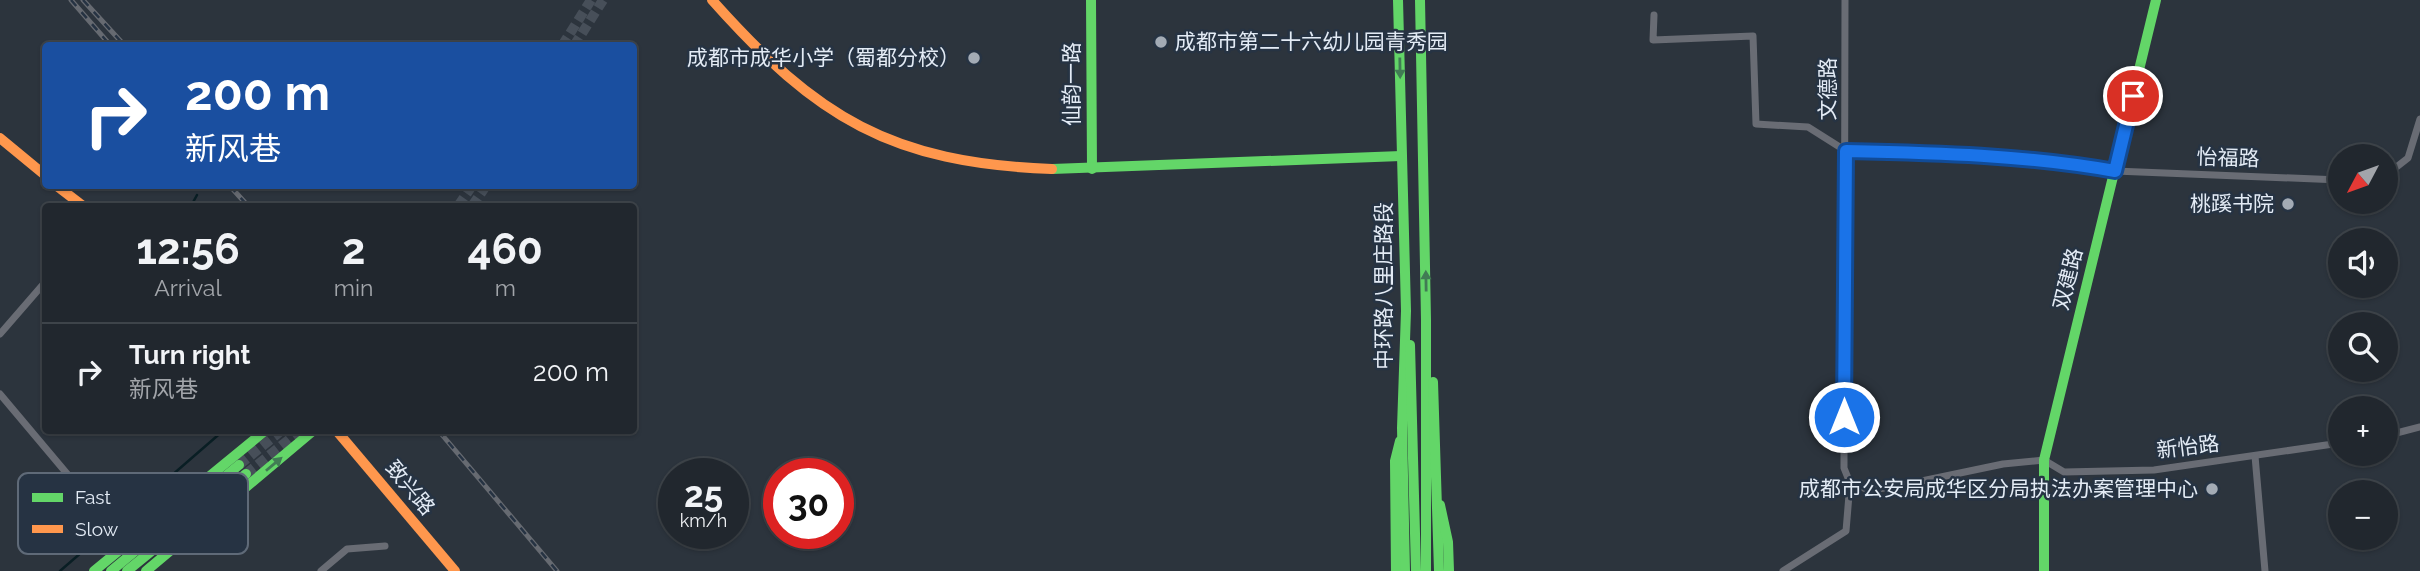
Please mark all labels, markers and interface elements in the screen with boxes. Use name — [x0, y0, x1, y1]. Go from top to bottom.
place label: 成都市第二十六幼儿园青秀园 — [1175, 29, 1448, 54]
marker: 成都市第二十六幼儿园青秀园 — [1153, 34, 1169, 50]
street label: 仙韵一路 — [1059, 42, 1084, 126]
place label: 成都市成华小学（蜀都分校） — [687, 45, 960, 70]
marker: 成都市成华小学（蜀都分校） — [966, 50, 982, 66]
one-way arrow — [1394, 57, 1406, 79]
street label: 文德路 — [1815, 58, 1840, 121]
text: 200 m — [185, 64, 330, 121]
pin — [2103, 66, 2163, 126]
icon: right — [70, 70, 161, 161]
icon: arrive — [2114, 77, 2152, 115]
text: 新风巷 — [185, 130, 281, 167]
street label: 怡福路 — [2196, 144, 2260, 171]
north arrow — [2328, 144, 2398, 214]
map controls — [2328, 144, 2398, 550]
place label: 桃蹊书院 — [2190, 191, 2274, 216]
marker: 桃蹊书院 — [2280, 196, 2296, 212]
street label: 中环路八里庄路段 — [1371, 202, 1396, 370]
text: 12:56 — [136, 225, 240, 274]
text: 2 — [342, 225, 365, 274]
text: 460 — [468, 225, 543, 274]
button: sound — [2328, 228, 2398, 298]
street label: 双建路 — [2048, 245, 2087, 312]
one-way arrow — [1420, 269, 1431, 291]
text: Arrival — [154, 274, 222, 301]
text: min — [334, 274, 373, 301]
text: m — [495, 274, 516, 301]
button: search — [2328, 312, 2398, 382]
text: Turn right — [129, 340, 250, 370]
icon: right — [70, 353, 108, 391]
text: 200 m — [533, 357, 609, 387]
text: 新风巷 — [129, 375, 198, 402]
position arrow — [1807, 380, 1881, 454]
button: + — [2328, 396, 2398, 466]
street label: 新怡路 — [2155, 430, 2221, 463]
street label: 致兴路 — [381, 456, 440, 520]
one-way arrow — [265, 457, 282, 472]
speed limit sign: 30 — [763, 458, 854, 549]
legend — [18, 473, 248, 554]
text: 25 — [684, 474, 723, 515]
place label: 成都市公安局成华区分局执法办案管理中心 — [1799, 476, 2198, 501]
button: − — [2328, 480, 2398, 550]
marker: 成都市公安局成华区分局执法办案管理中心 — [2204, 481, 2220, 497]
text: Fast — [75, 486, 111, 508]
text: km/h — [680, 510, 727, 531]
text: Slow — [75, 518, 119, 540]

